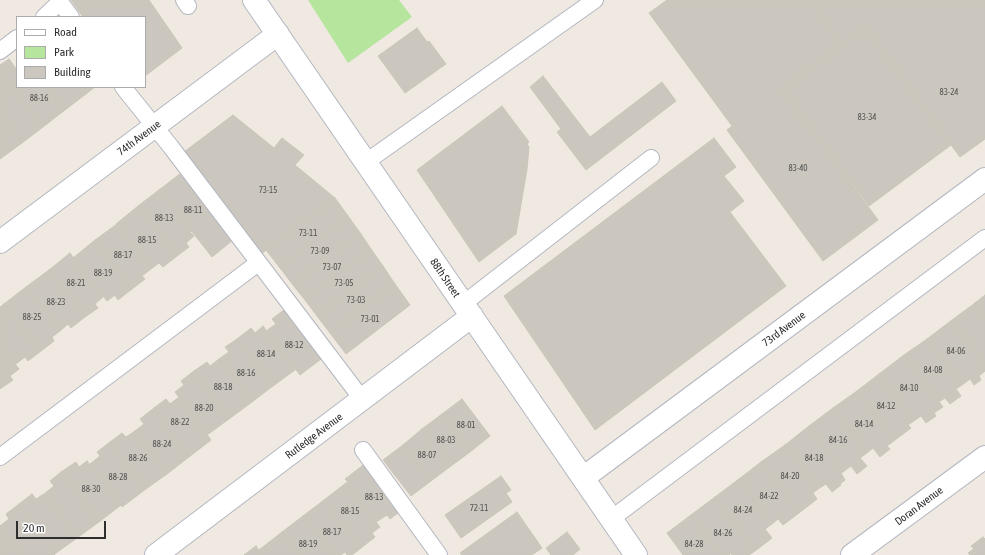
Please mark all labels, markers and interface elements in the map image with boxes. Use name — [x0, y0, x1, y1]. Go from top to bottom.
legend — [16, 16, 146, 88]
text: Road — [54, 25, 77, 39]
text: Park — [54, 45, 74, 59]
text: Building — [54, 65, 91, 79]
house number: 83-24 — [939, 87, 959, 97]
house number: 88-16 — [30, 93, 48, 103]
house number: 83-34 — [857, 112, 877, 122]
street label: 74th Avenue — [115, 117, 163, 159]
house number: 83-40 — [788, 163, 808, 173]
house number: 73-15 — [259, 185, 277, 195]
house number: 88-11 — [184, 205, 202, 215]
house number: 88-13 — [155, 213, 173, 223]
house number: 73-11 — [299, 228, 317, 238]
house number: 88-15 — [138, 235, 156, 245]
house number: 73-09 — [310, 246, 330, 256]
house number: 88-17 — [114, 250, 132, 260]
street label: 88th Street — [427, 256, 463, 300]
house number: 73-07 — [322, 262, 342, 272]
house number: 88-19 — [94, 268, 112, 278]
house number: 88-21 — [66, 278, 86, 288]
house number: 73-05 — [334, 278, 354, 288]
house number: 73-03 — [346, 295, 366, 305]
house number: 88-23 — [46, 297, 66, 307]
street label: 73rd Avenue — [760, 308, 808, 350]
house number: 88-25 — [22, 312, 42, 322]
house number: 73-01 — [360, 314, 380, 324]
house number: 88-12 — [285, 340, 303, 350]
house number: 84-06 — [946, 346, 966, 356]
house number: 88-14 — [257, 349, 275, 359]
house number: 84-08 — [923, 365, 943, 375]
house number: 88-16 — [237, 368, 255, 378]
house number: 88-18 — [214, 382, 232, 392]
house number: 84-10 — [900, 383, 918, 393]
house number: 84-12 — [877, 401, 895, 411]
house number: 88-20 — [194, 403, 214, 413]
street label: Rutledge Avenue — [283, 410, 345, 462]
house number: 88-22 — [170, 417, 190, 427]
house number: 84-14 — [855, 419, 873, 429]
house number: 88-01 — [456, 420, 476, 430]
house number: 88-03 — [436, 435, 456, 445]
house number: 84-16 — [829, 435, 847, 445]
house number: 88-24 — [152, 439, 172, 449]
house number: 88-07 — [417, 450, 437, 460]
house number: 88-26 — [128, 453, 148, 463]
house number: 84-18 — [805, 453, 823, 463]
house number: 84-20 — [780, 471, 800, 481]
house number: 88-28 — [108, 472, 128, 482]
house number: 88-30 — [81, 484, 101, 494]
street label: Doran Avenue — [892, 484, 946, 528]
house number: 84-22 — [759, 491, 779, 501]
house number: 88-13 — [365, 492, 383, 502]
house number: 72-11 — [470, 503, 488, 513]
house number: 84-24 — [733, 505, 753, 515]
house number: 88-15 — [341, 506, 359, 516]
scale bar — [18, 513, 108, 539]
text: 20 m — [23, 521, 45, 535]
house number: 88-17 — [323, 527, 341, 537]
house number: 84-26 — [713, 528, 733, 538]
house number: 88-19 — [299, 539, 317, 549]
house number: 84-28 — [684, 539, 704, 549]

